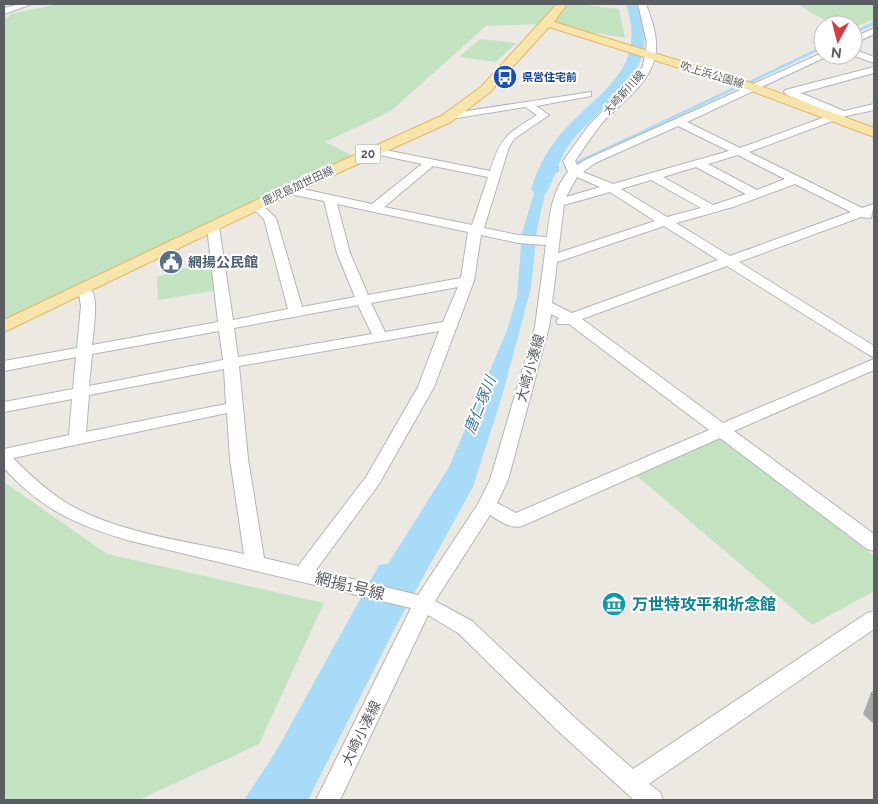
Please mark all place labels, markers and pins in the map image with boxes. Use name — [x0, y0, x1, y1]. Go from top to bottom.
bus stop icon: 県営住宅前 — [492, 64, 518, 90]
place label: 県営住宅前 — [522, 71, 577, 84]
public building icon: 網揚公民館 — [158, 249, 184, 275]
place label: 網揚公民館 — [188, 254, 258, 270]
museum icon: 万世特攻平和祈念館 — [601, 591, 627, 617]
place label: 万世特攻平和祈念館 — [632, 595, 776, 614]

